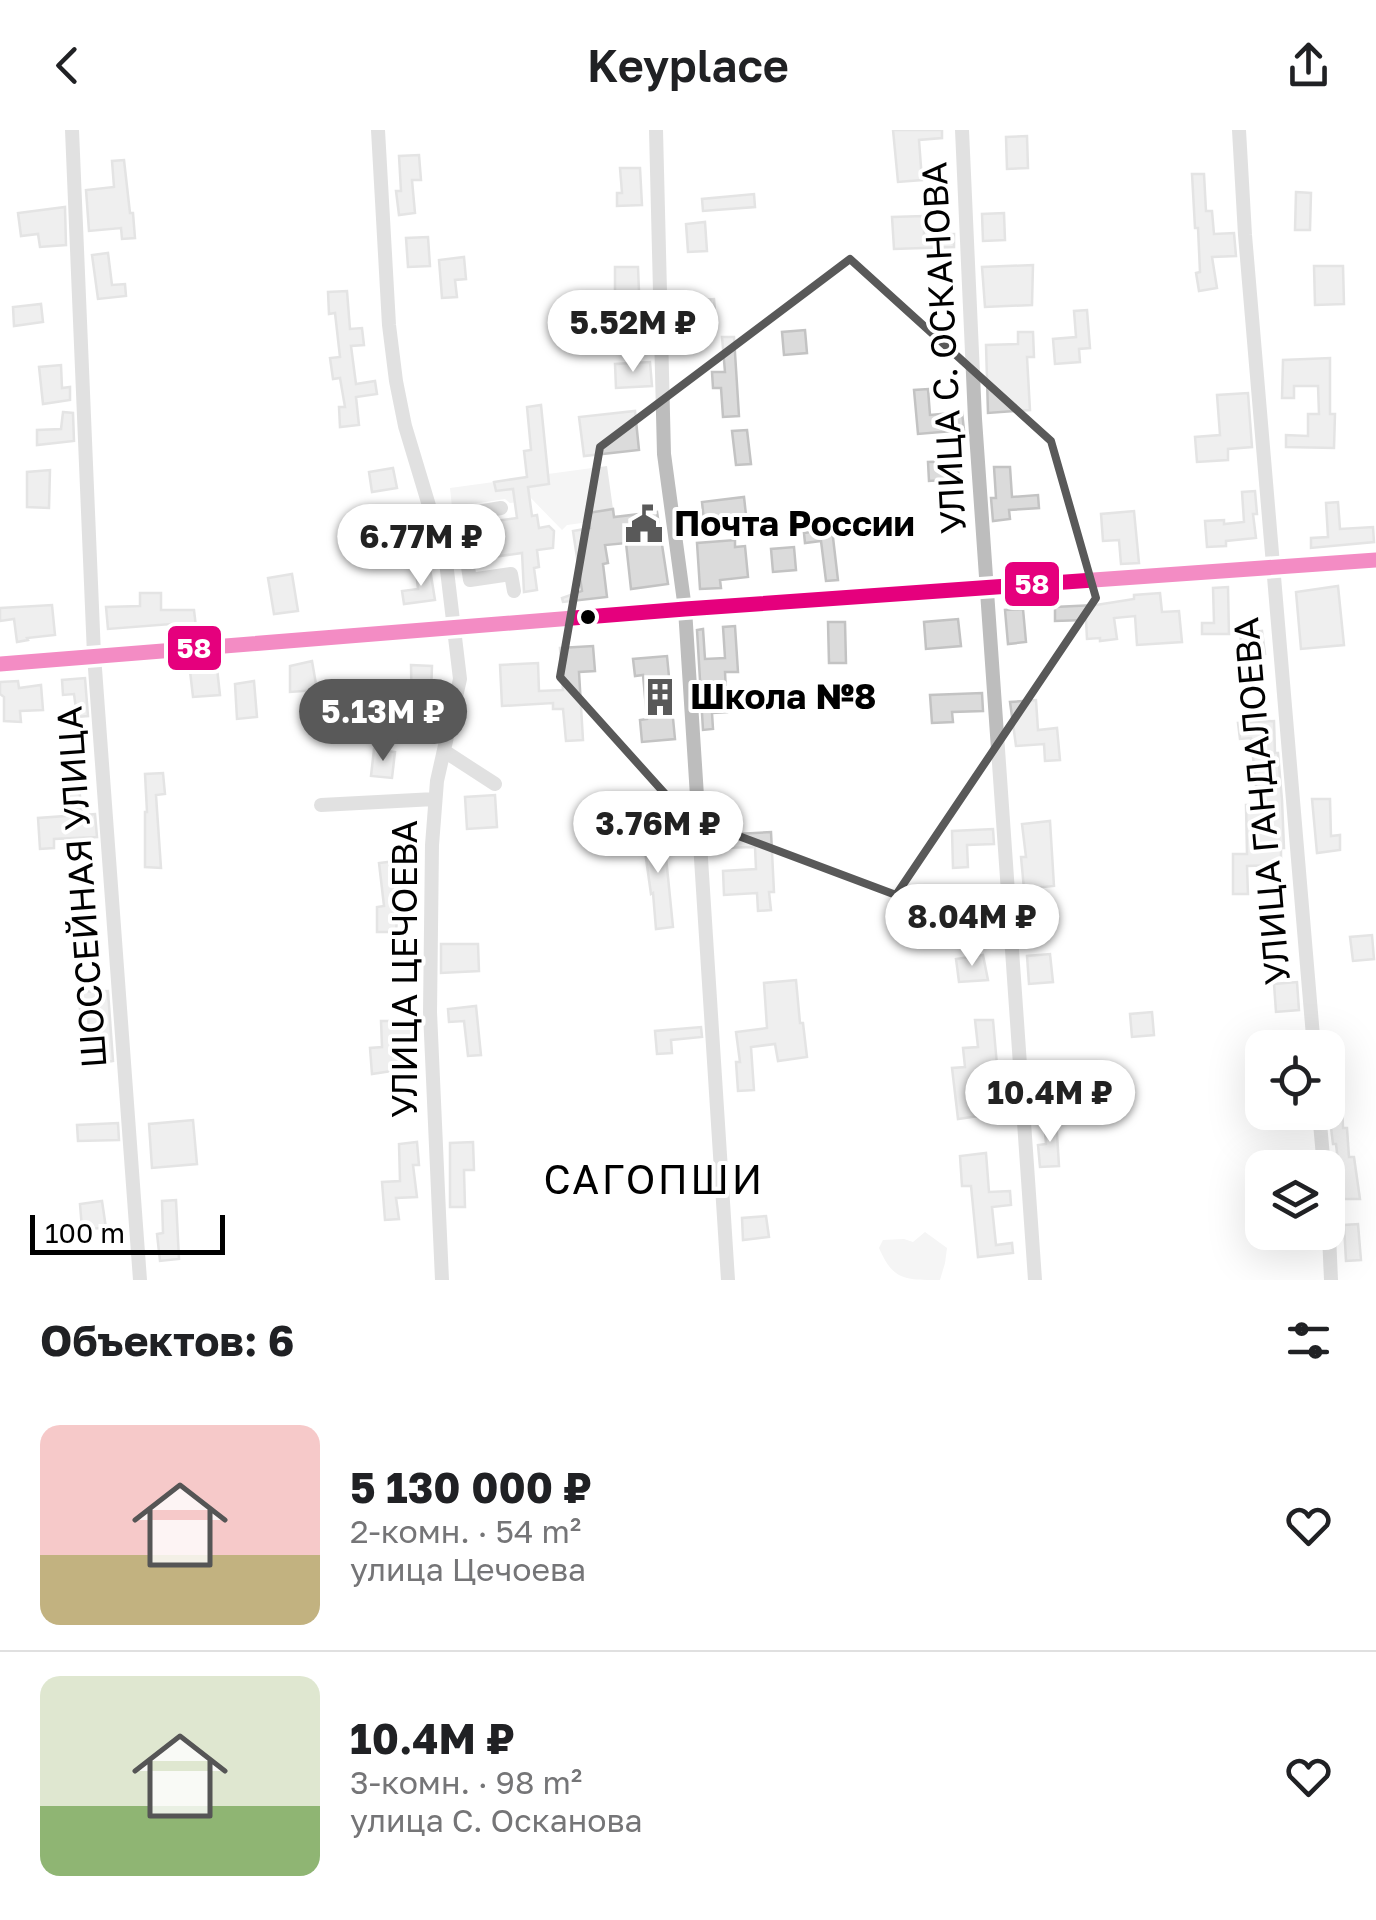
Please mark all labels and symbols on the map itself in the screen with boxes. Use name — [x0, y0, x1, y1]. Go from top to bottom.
street label: УЛИЦА С. ОСКАНОВА — [912, 161, 974, 535]
pin: 5.52M ₽ — [541, 290, 725, 375]
place label: Почта России — [674, 502, 915, 544]
public building icon: Почта России — [623, 503, 665, 545]
pin: 6.77M ₽ — [329, 504, 513, 589]
line badge: 58 — [1003, 560, 1061, 608]
text: 58 — [1014, 567, 1050, 600]
unlabelled marker — [578, 607, 598, 627]
street label: УЛИЦА ГАНДАЛОЕВА — [1224, 616, 1298, 986]
line badge: 58 — [166, 624, 223, 672]
text: 58 — [176, 631, 212, 664]
place label: Школа №8 — [690, 675, 876, 717]
building icon: Школа №8 — [639, 676, 681, 718]
pin: 5.13M ₽ — [291, 679, 475, 764]
street label: ШОССЕЙНАЯ УЛИЦА — [47, 705, 115, 1069]
pin: 3.76M ₽ — [566, 791, 750, 876]
street label: УЛИЦА ЦЕЧОЕВА — [383, 820, 425, 1118]
pin: 8.04M ₽ — [880, 884, 1064, 969]
pin: 10.4M ₽ — [958, 1060, 1142, 1145]
district label: САГОПШИ — [543, 1155, 765, 1203]
scale bar — [30, 1210, 225, 1254]

